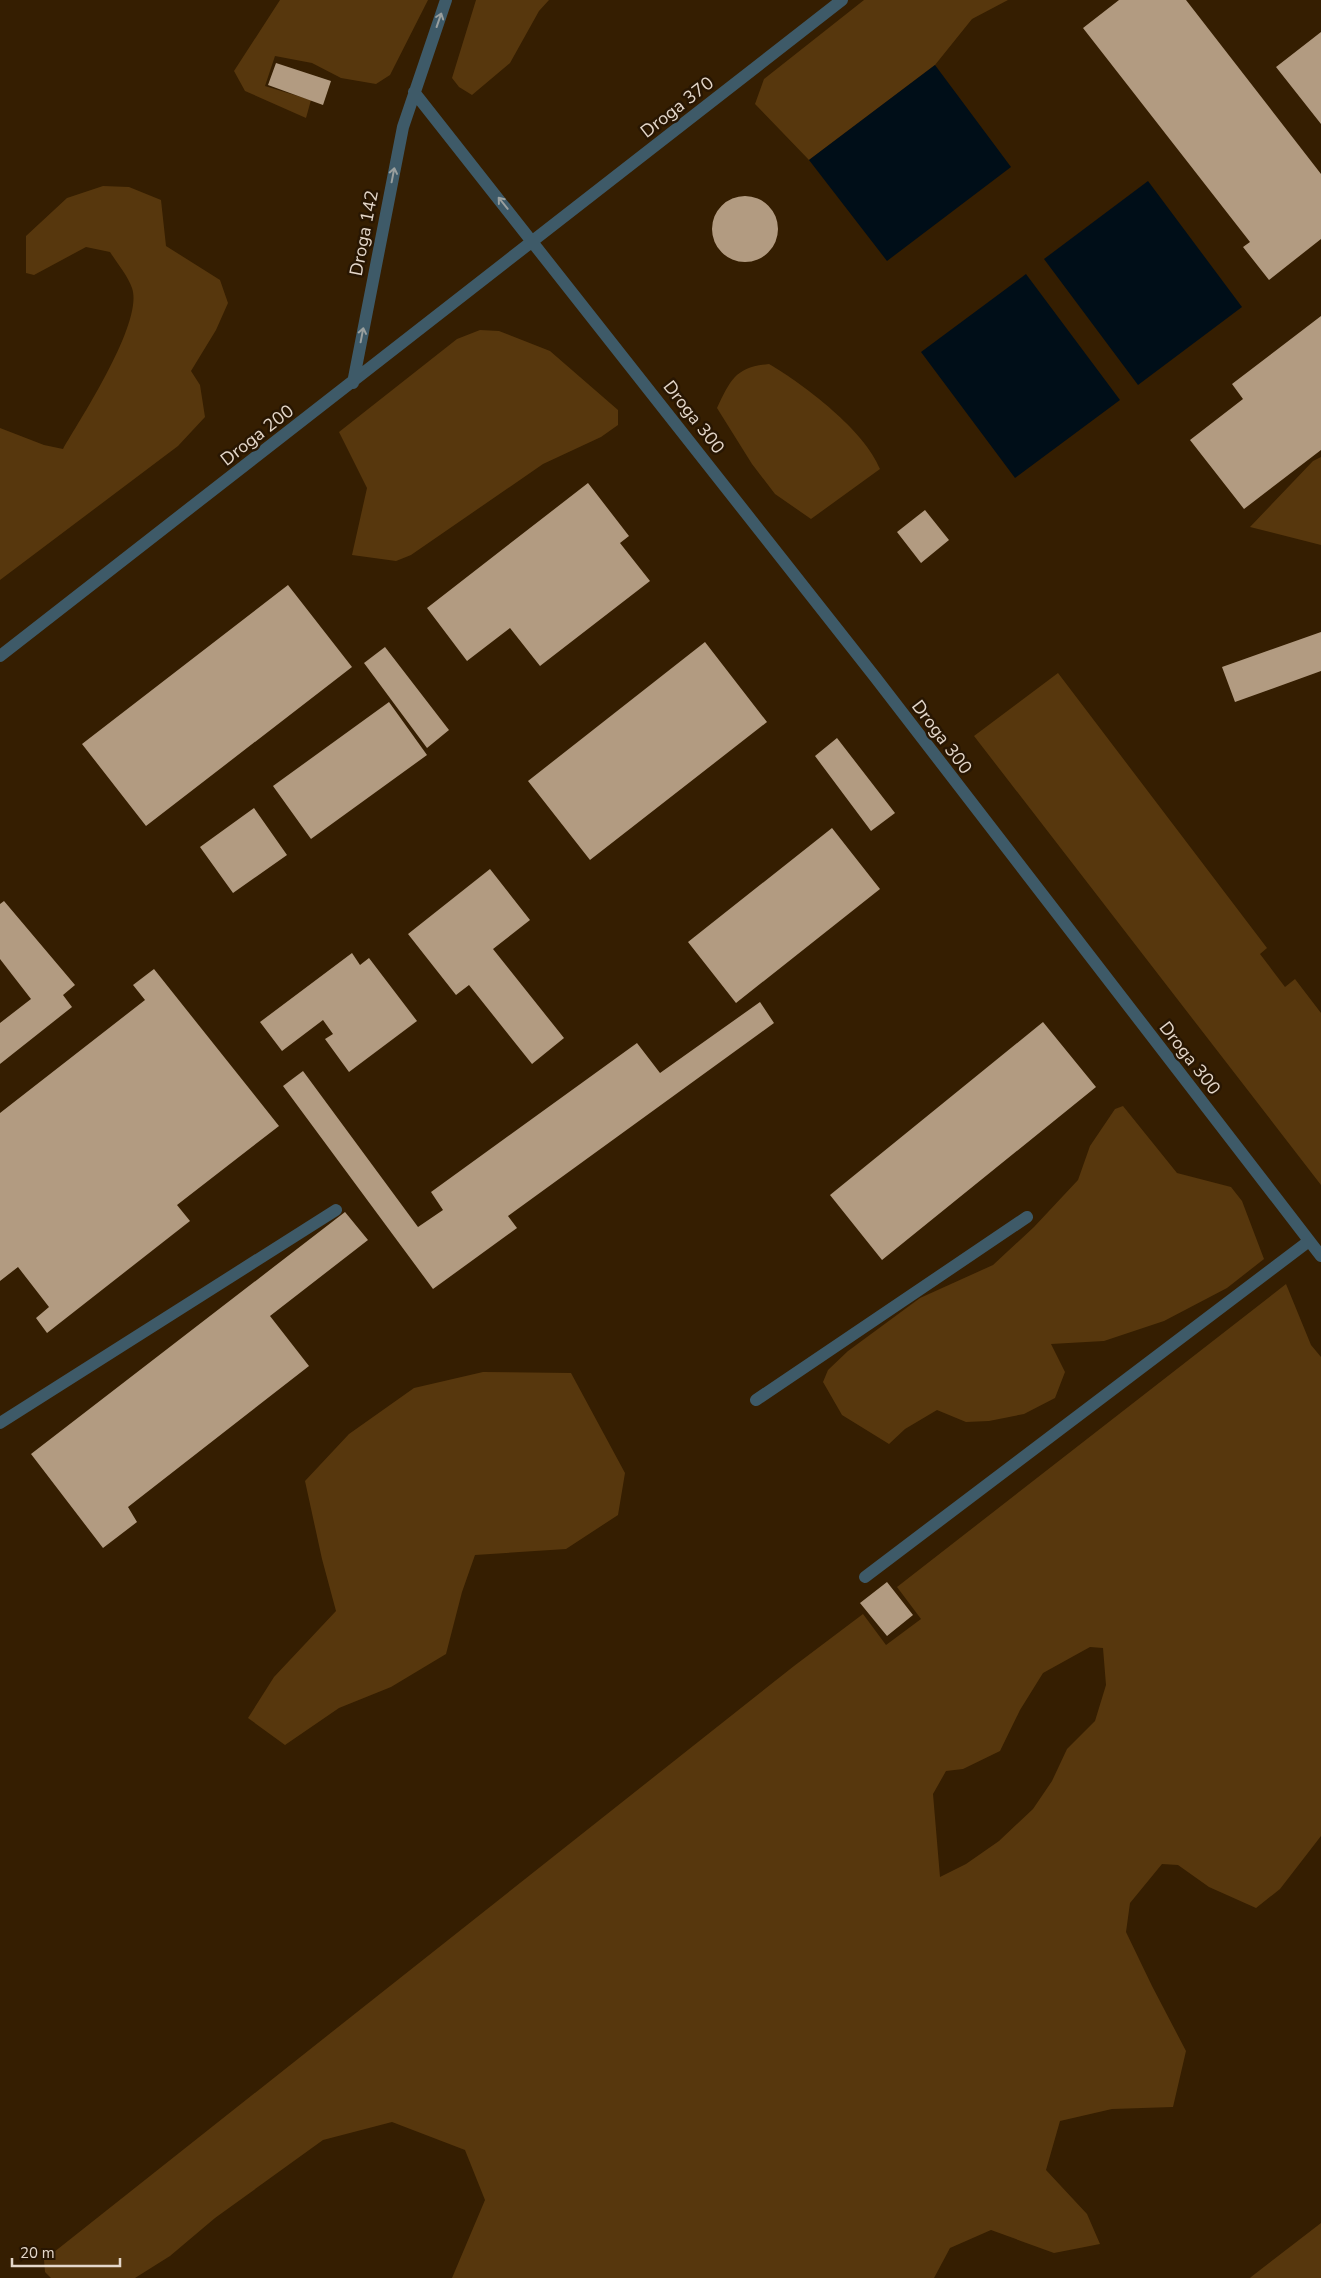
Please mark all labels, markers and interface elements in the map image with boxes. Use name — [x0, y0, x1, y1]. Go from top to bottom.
one-way arrow — [435, 13, 444, 28]
street label: Droga 370 — [635, 71, 719, 143]
one-way arrow — [389, 168, 399, 184]
street label: Droga 142 — [344, 188, 384, 278]
one-way arrow — [498, 197, 509, 210]
one-way arrow — [358, 327, 367, 343]
street label: Droga 300 — [658, 375, 730, 459]
street label: Droga 200 — [215, 399, 299, 471]
street label: Droga 300 — [906, 695, 978, 779]
street label: Droga 300 — [1154, 1016, 1226, 1100]
scale bar — [12, 2236, 120, 2268]
text: 20 m — [20, 2243, 55, 2263]

